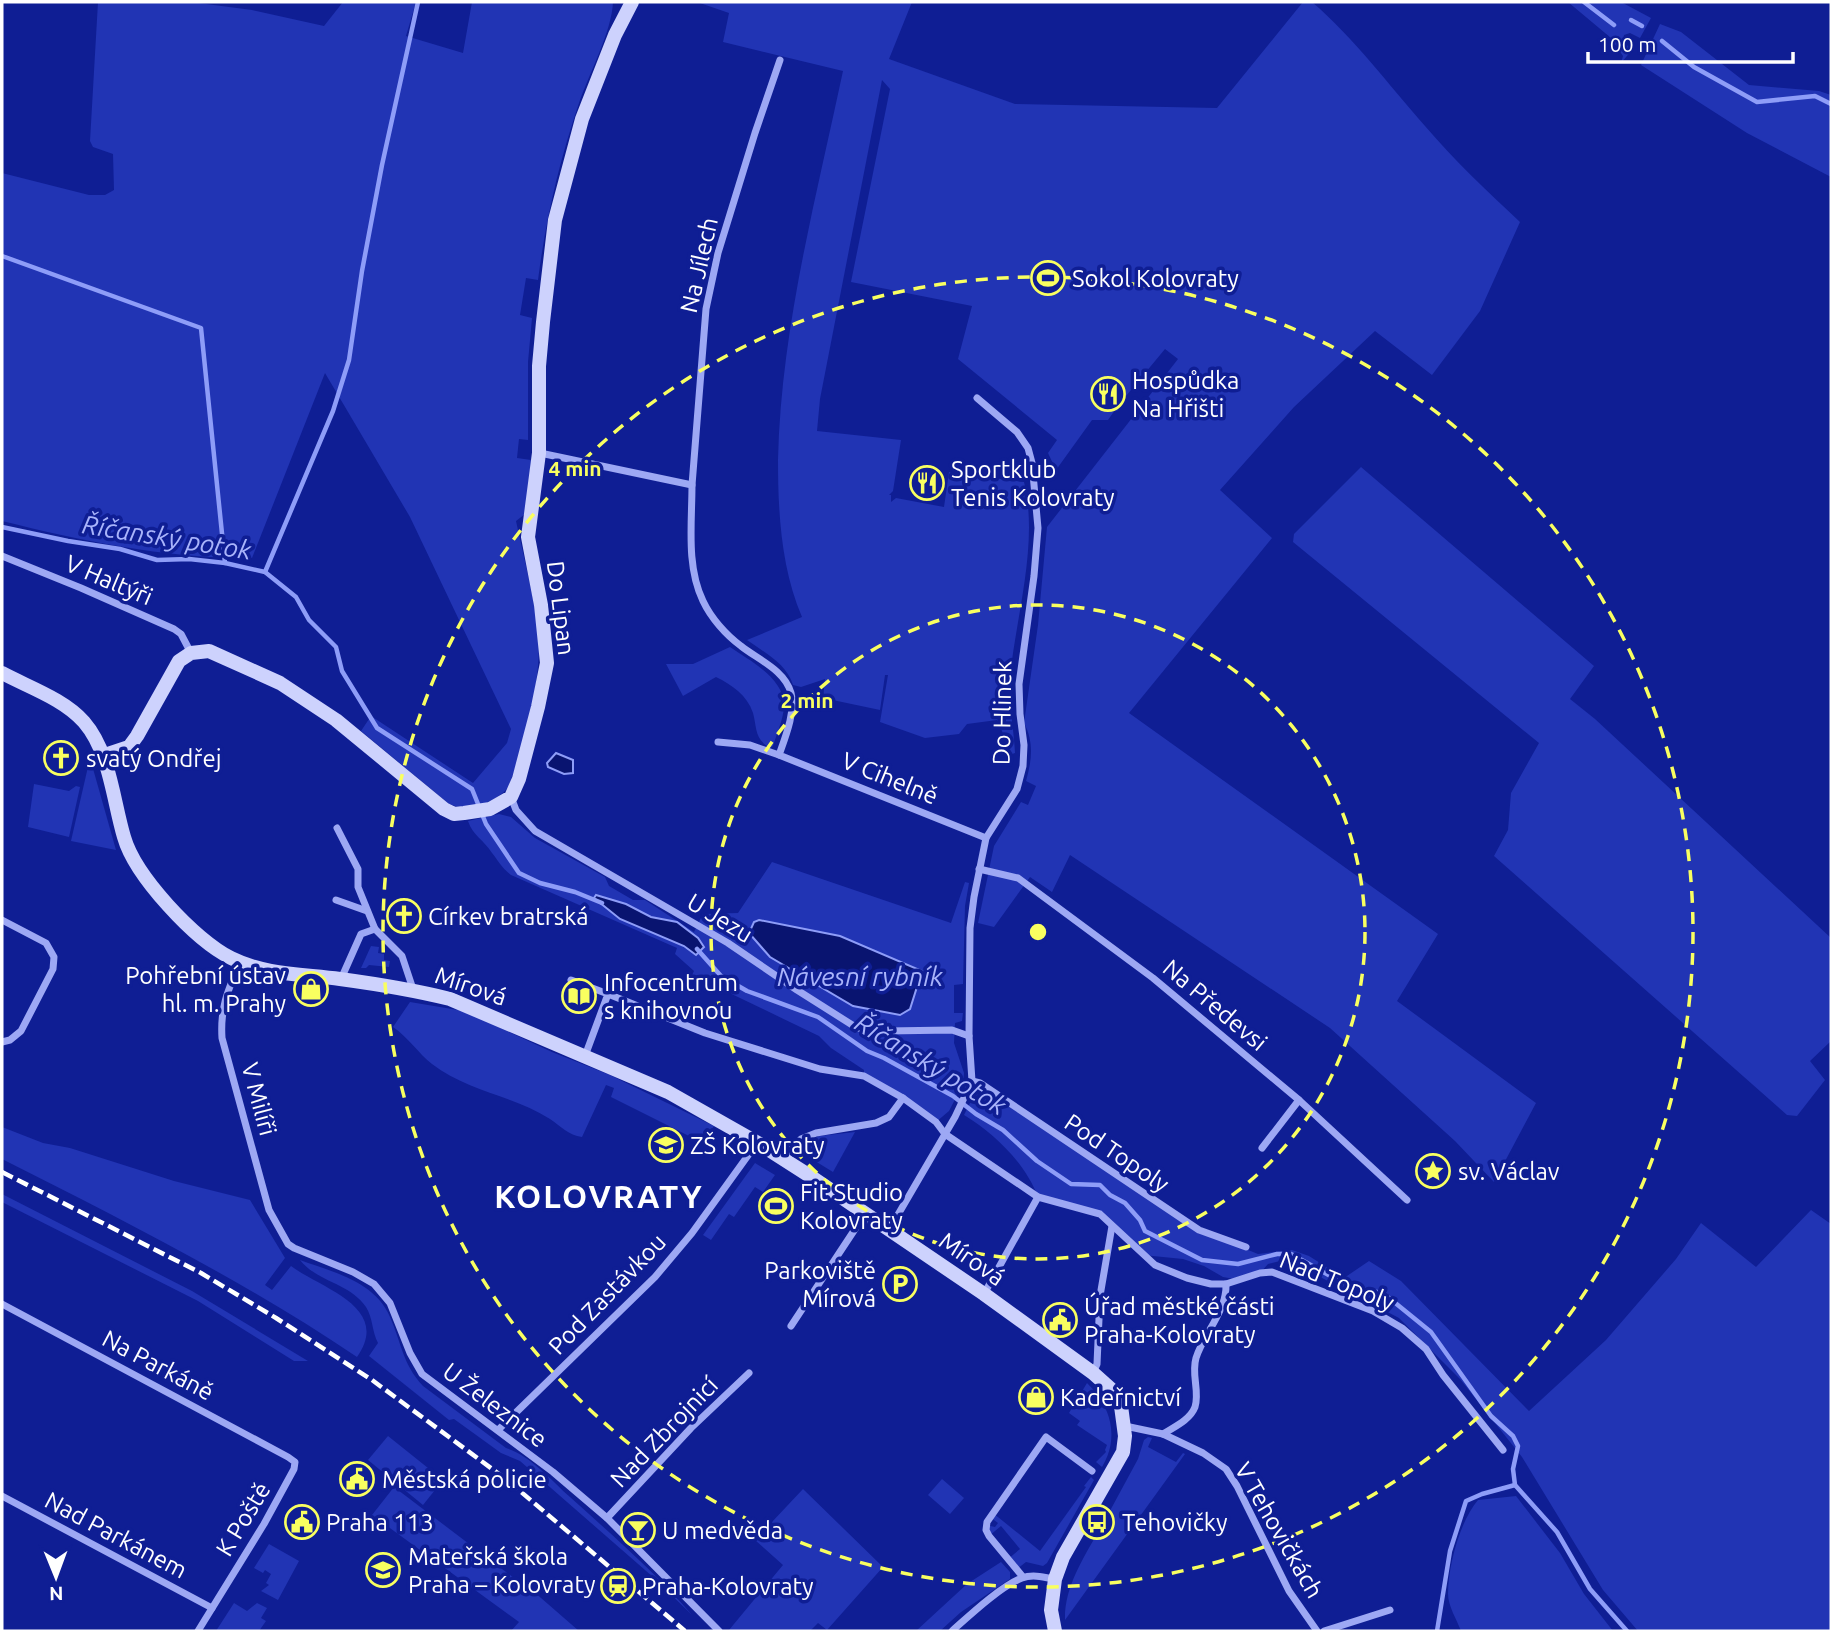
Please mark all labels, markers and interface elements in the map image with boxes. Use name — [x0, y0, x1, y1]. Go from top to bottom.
scale bar — [1588, 21, 1793, 65]
text: 100 m — [1598, 32, 1656, 56]
street label: Na Jílech — [675, 215, 723, 315]
sports icon: Sokol Kolovraty — [1029, 259, 1067, 297]
place label: Sokol Kolovraty — [1072, 265, 1239, 292]
place label: Hospůdka Na Hřišti — [1132, 367, 1239, 422]
restaurant icon: Hospůdka Na Hřišti — [1089, 375, 1127, 413]
text: 4 min — [548, 456, 602, 480]
place label: Sportklub Tenis Kolovraty — [951, 456, 1115, 511]
restaurant icon: Sportklub Tenis Kolovraty — [908, 464, 946, 502]
water label: Říčanský potok — [80, 509, 254, 565]
street label: V Haltýři — [61, 550, 157, 610]
street label: Do Lipan — [542, 559, 580, 657]
street label: Do Hlinek — [988, 661, 1016, 765]
text: 2 min — [780, 688, 834, 712]
church icon: svatý Ondřej — [42, 739, 80, 777]
place label: svatý Ondřej — [86, 745, 221, 772]
street label: V Cihelně — [838, 746, 942, 810]
street label: U Jezu — [682, 888, 758, 948]
church icon: Církev bratrská — [385, 897, 423, 935]
place label: Církev bratrská — [428, 903, 589, 930]
centre of rings — [1026, 920, 1050, 944]
street label: Na Předevsi — [1158, 954, 1272, 1056]
street label: Mírová — [432, 961, 510, 1011]
place label: Pohřební ústav hl. m. Prahy — [125, 962, 286, 1017]
water label: Návesní rybník — [777, 962, 944, 991]
place label: Infocentrum s knihovnou — [604, 969, 738, 1024]
shop icon: Pohřební ústav hl. m. Prahy — [292, 970, 330, 1008]
library icon: Infocentrum s knihovnou — [560, 977, 598, 1015]
water label: Říčanský potok — [850, 1008, 1012, 1121]
street label: V Milíři — [236, 1060, 282, 1138]
street label: Pod Topoly — [1060, 1108, 1175, 1198]
school or university icon: ZŠ Kolovraty — [647, 1126, 685, 1164]
place label: ZŠ Kolovraty — [690, 1131, 825, 1159]
place icon: sv. Václav — [1414, 1152, 1452, 1190]
place label: sv. Václav — [1458, 1158, 1560, 1185]
district label: KOLOVRATY — [494, 1178, 704, 1214]
place label: Fit Studio Kolovraty — [800, 1179, 903, 1234]
sports icon: Fit Studio Kolovraty — [757, 1187, 795, 1225]
street label: Mírová — [934, 1227, 1010, 1291]
street label: Pod Zastávkou — [543, 1228, 671, 1360]
street label: Nad Topoly — [1276, 1246, 1399, 1316]
place label: Parkoviště Mírová — [764, 1257, 876, 1312]
parking icon: Parkoviště Mírová — [881, 1265, 919, 1303]
place label: Úřad městké části Praha-Kolovraty — [1084, 1292, 1275, 1348]
public building icon: Úřad městké části Praha-Kolovraty — [1041, 1301, 1079, 1339]
street label: Na Parkáně — [98, 1324, 218, 1406]
street label: U Železnice — [438, 1356, 553, 1453]
street label: Nad Zbrojnicí — [605, 1371, 724, 1492]
shop icon: Kadeřnictví — [1017, 1378, 1055, 1416]
place label: Kadeřnictví — [1060, 1384, 1182, 1411]
street label: V Tehovičkách — [1229, 1457, 1329, 1603]
public building icon: Městská policie — [338, 1460, 376, 1498]
place label: Městská policie — [382, 1466, 547, 1493]
street label: K Poště — [210, 1477, 276, 1561]
street label: Nad Parkánem — [40, 1486, 192, 1584]
public building icon: Praha 113 — [283, 1503, 321, 1541]
bus stop icon: Tehovičky — [1078, 1503, 1116, 1541]
place label: Praha 113 — [326, 1509, 434, 1536]
place label: Tehovičky — [1122, 1509, 1228, 1536]
bar icon: U medvěda — [619, 1511, 657, 1549]
place label: U medvěda — [662, 1517, 783, 1544]
north arrow — [21, 1542, 91, 1612]
place label: Mateřská škola Praha – Kolovraty — [408, 1543, 596, 1598]
school or university icon: Mateřská škola Praha – Kolovraty — [364, 1551, 402, 1589]
station icon: Praha-Kolovraty — [599, 1567, 637, 1605]
place label: Praha-Kolovraty — [642, 1573, 814, 1600]
text: N — [49, 1583, 64, 1605]

